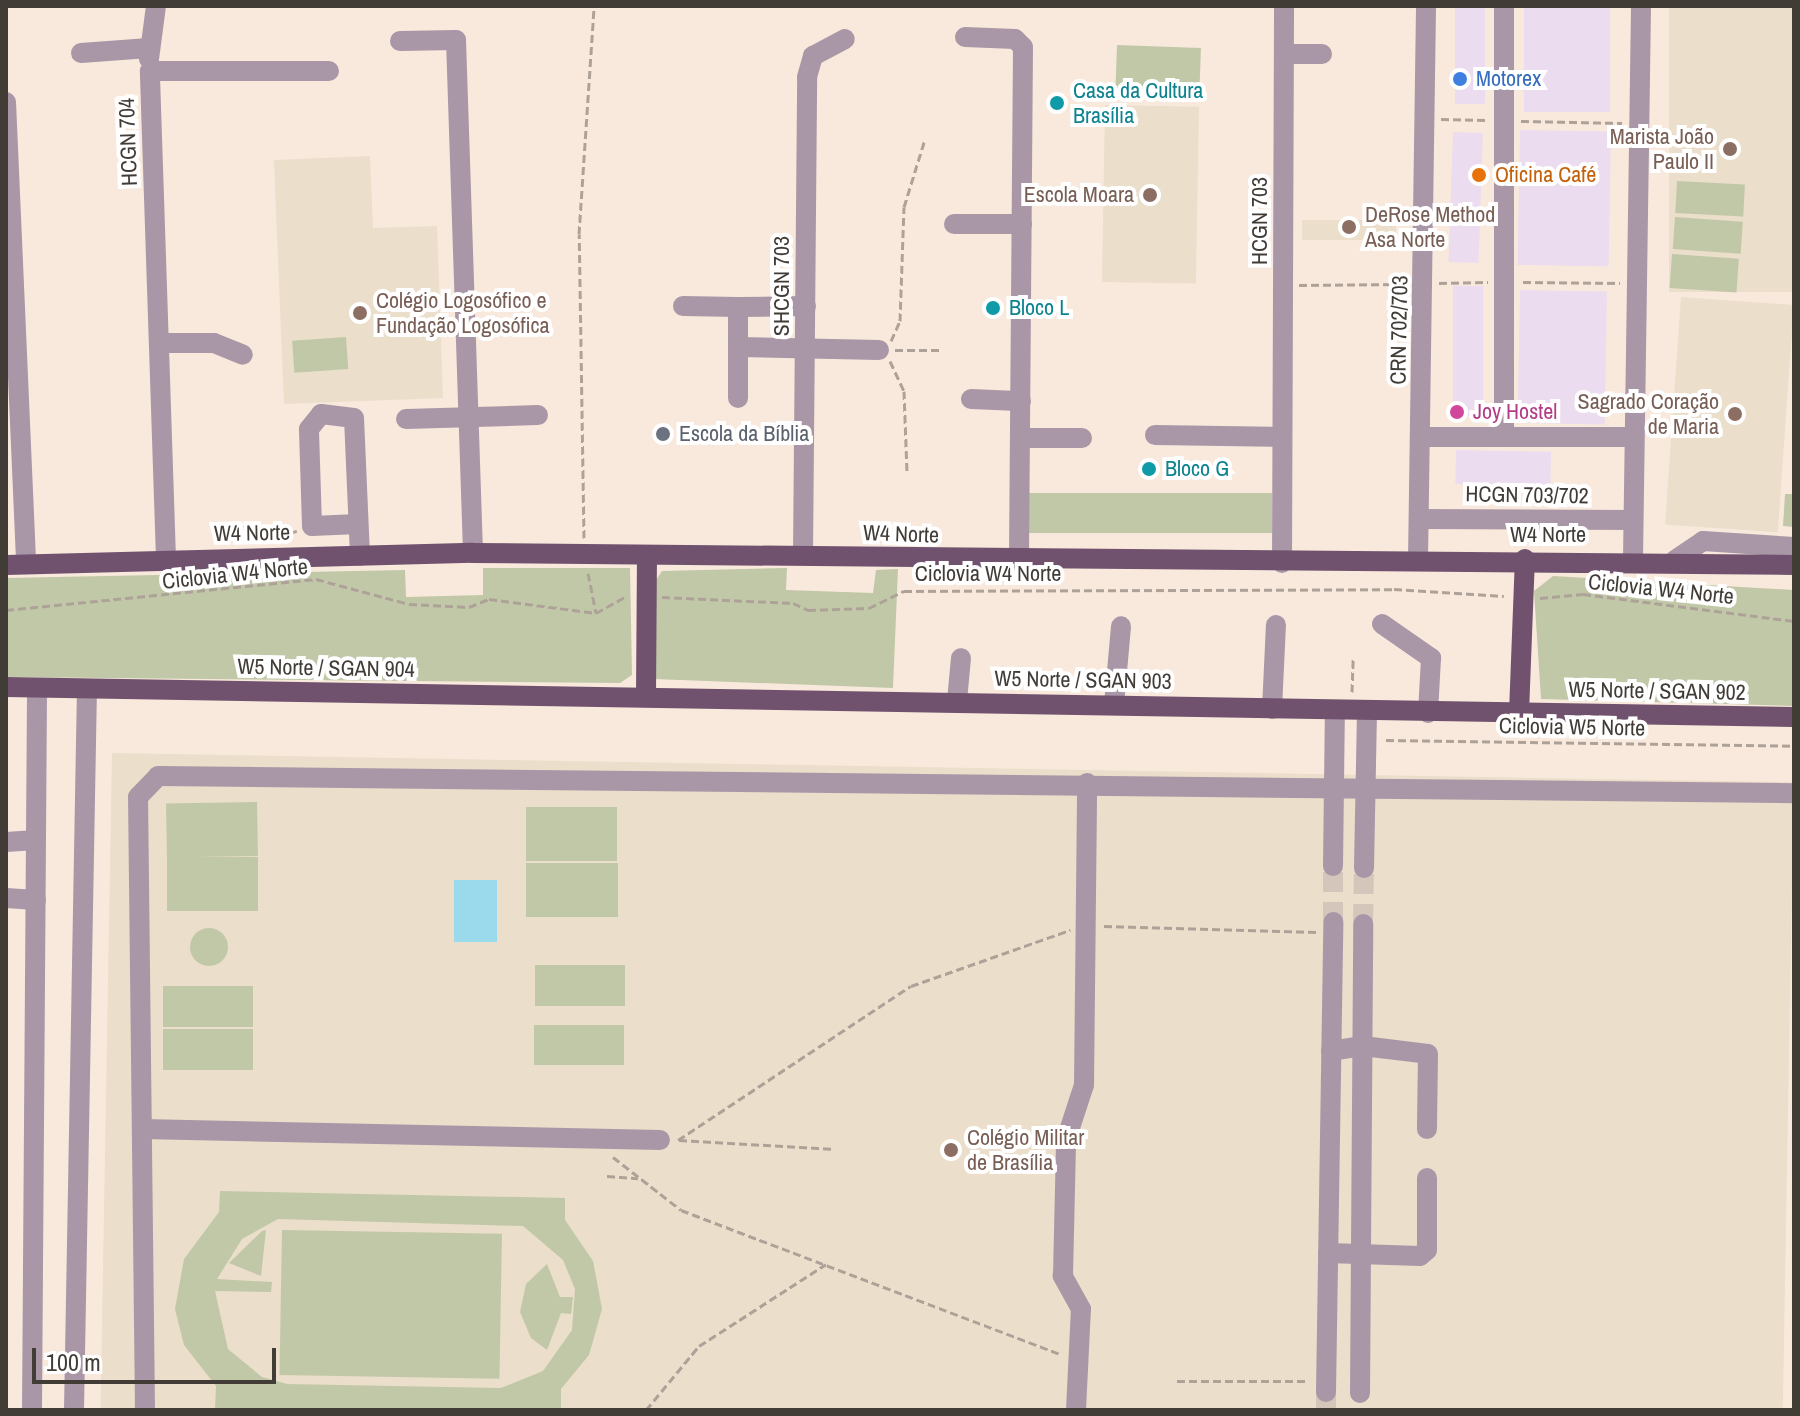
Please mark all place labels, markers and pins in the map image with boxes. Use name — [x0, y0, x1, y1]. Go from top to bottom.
place label: Motorex — [1476, 66, 1541, 92]
marker: Motorex — [1451, 70, 1469, 88]
place label: Casa da Cultura Brasília — [1073, 77, 1203, 128]
marker: Casa da Cultura Brasília — [1048, 94, 1066, 112]
place label: Marista João Paulo II — [1610, 123, 1714, 174]
marker: Marista João Paulo II — [1721, 140, 1739, 158]
place label: Oficina Café — [1495, 162, 1596, 188]
marker: Oficina Café — [1470, 166, 1488, 184]
place label: Escola Moara — [1024, 182, 1134, 208]
marker: Escola Moara — [1141, 186, 1159, 204]
place label: DeRose Method Asa Norte — [1365, 201, 1495, 252]
marker: DeRose Method Asa Norte — [1340, 218, 1358, 236]
place label: Colégio Logosófico e Fundação Logosófica — [376, 287, 550, 338]
place label: Bloco L — [1009, 295, 1069, 321]
marker: Bloco L — [984, 299, 1002, 317]
marker: Colégio Logosófico e Fundação Logosófica — [351, 304, 369, 322]
place label: Sagrado Coração de Maria — [1578, 388, 1719, 440]
place label: Joy Hostel — [1473, 399, 1557, 425]
marker: Joy Hostel — [1448, 403, 1466, 421]
marker: Sagrado Coração de Maria — [1726, 405, 1744, 423]
place label: Escola da Bíblia — [679, 421, 809, 447]
marker: Escola da Bíblia — [654, 425, 672, 443]
place label: Bloco G — [1165, 456, 1229, 482]
marker: Bloco G — [1140, 460, 1158, 478]
place label: Colégio Militar de Brasília — [967, 1124, 1084, 1176]
marker: Colégio Militar de Brasília — [942, 1141, 960, 1159]

